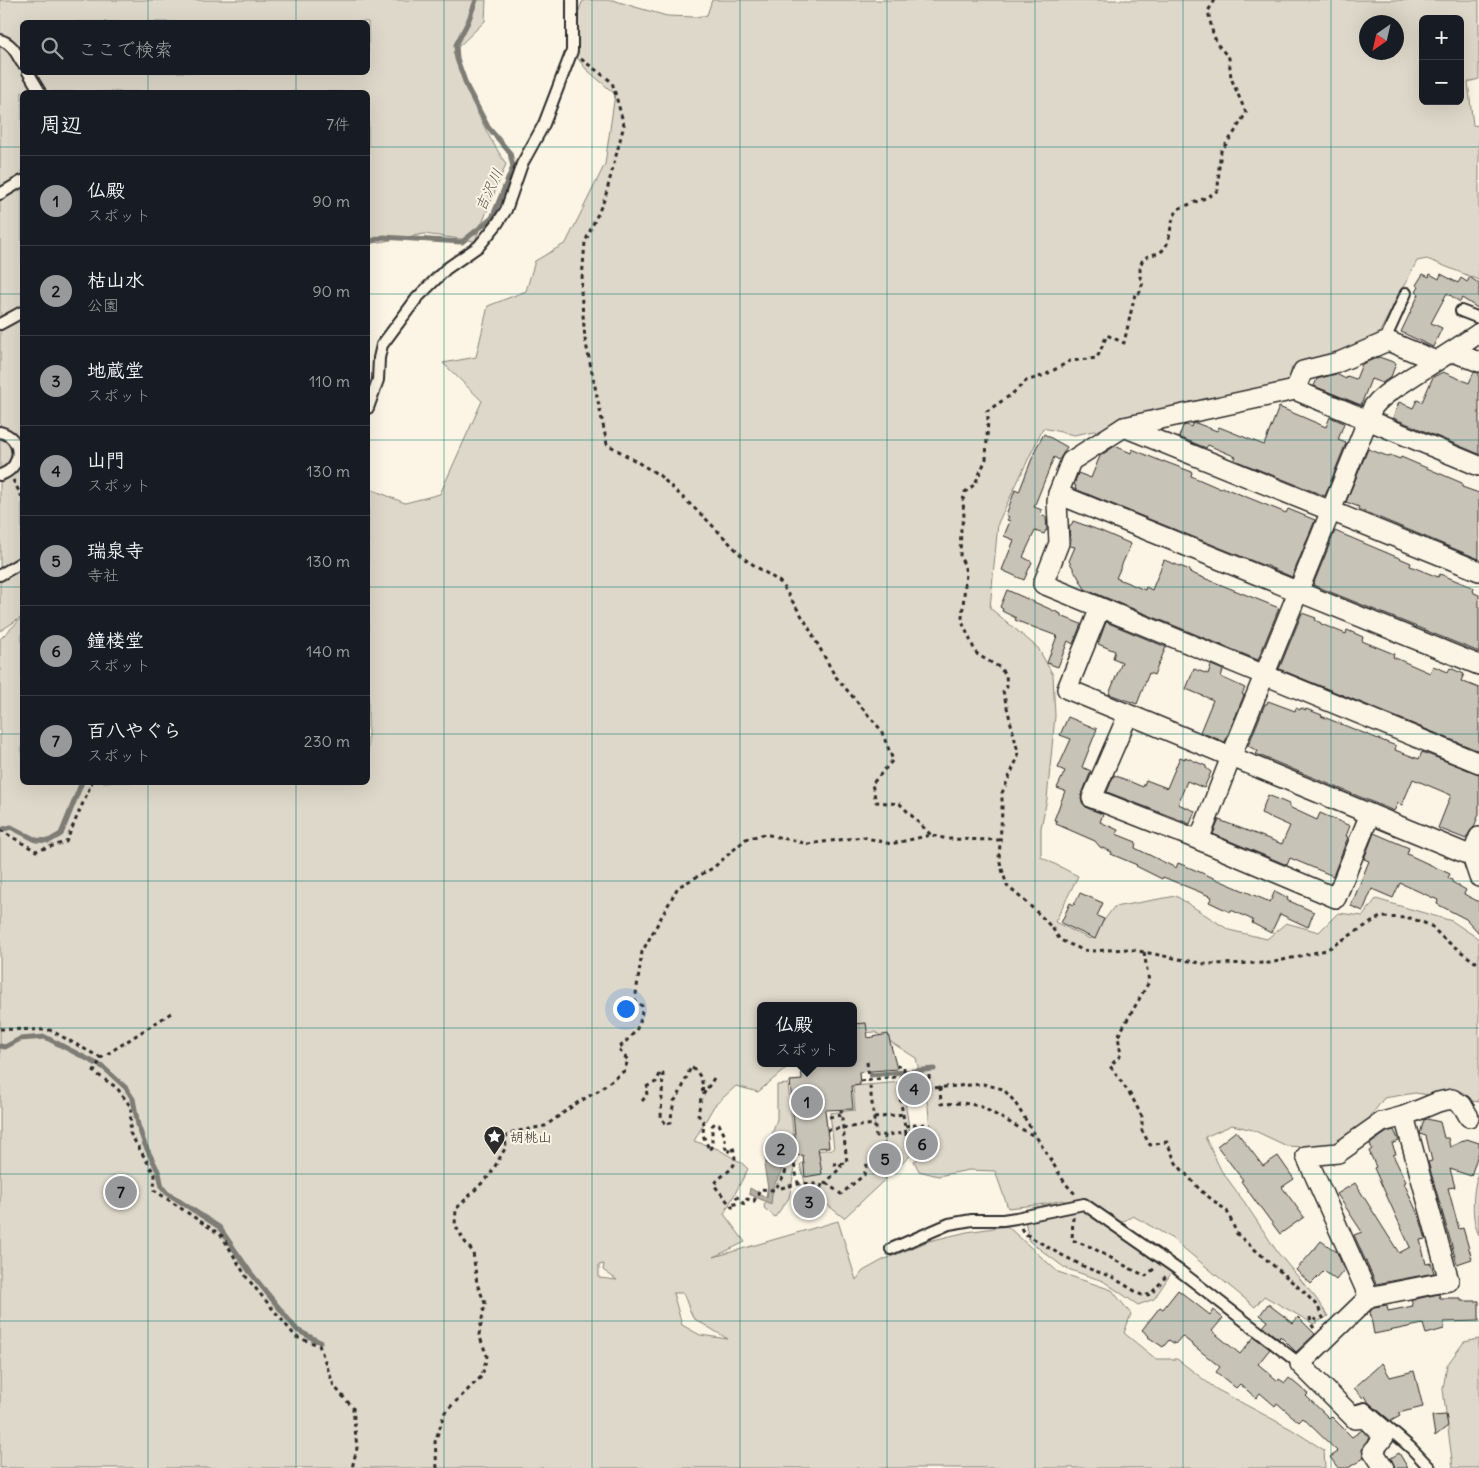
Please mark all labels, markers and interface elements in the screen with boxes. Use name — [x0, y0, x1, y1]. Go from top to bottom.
north arrow — [1359, 15, 1404, 60]
map controls — [1419, 15, 1464, 105]
button: + — [1419, 15, 1464, 60]
search box — [20, 20, 370, 75]
icon: search — [38, 34, 66, 62]
text: ここで検索 — [78, 37, 173, 61]
button: − — [1419, 60, 1464, 105]
text: 周辺 — [40, 111, 82, 138]
text: 7件 — [326, 114, 350, 134]
water label: 吉沢川 — [470, 165, 507, 214]
text: 仏殿 — [87, 178, 125, 202]
text: 1 — [53, 191, 59, 211]
text: 90 m — [312, 191, 350, 211]
text: スポット — [87, 205, 151, 225]
text: 枯山水 — [87, 268, 144, 292]
text: 2 — [52, 281, 60, 301]
text: 90 m — [312, 281, 350, 301]
text: 公園 — [87, 295, 119, 315]
text: 地蔵堂 — [87, 358, 144, 382]
text: 3 — [51, 371, 61, 391]
text: 110 m — [309, 371, 350, 391]
text: スポット — [87, 385, 151, 405]
text: 山門 — [87, 448, 125, 472]
text: 4 — [51, 461, 61, 481]
text: 130 m — [306, 461, 350, 481]
text: スポット — [87, 475, 151, 495]
text: 瑞泉寺 — [87, 538, 144, 562]
text: 5 — [51, 551, 61, 571]
text: 130 m — [306, 551, 350, 571]
text: 寺社 — [87, 565, 119, 585]
text: 鐘楼堂 — [87, 628, 144, 652]
text: 6 — [51, 641, 61, 661]
text: 140 m — [306, 641, 350, 661]
text: スポット — [87, 655, 151, 675]
text: 百八やぐら — [87, 718, 182, 742]
text: 7 — [52, 731, 60, 751]
text: 230 m — [304, 731, 350, 751]
text: スポット — [87, 745, 151, 765]
your location — [613, 996, 639, 1022]
popup — [757, 1002, 857, 1067]
text: 仏殿 — [775, 1012, 813, 1036]
text: スポット — [775, 1039, 839, 1059]
pin: 4 — [898, 1070, 930, 1108]
pin: 1 — [791, 1083, 823, 1121]
place icon: 胡桃山 — [482, 1125, 506, 1156]
pin: 6 — [906, 1125, 938, 1163]
place label: 胡桃山 — [510, 1128, 552, 1146]
pin: 2 — [765, 1130, 797, 1168]
pin: 5 — [869, 1140, 901, 1178]
pin: 7 — [105, 1173, 137, 1211]
pin: 3 — [793, 1183, 825, 1221]

